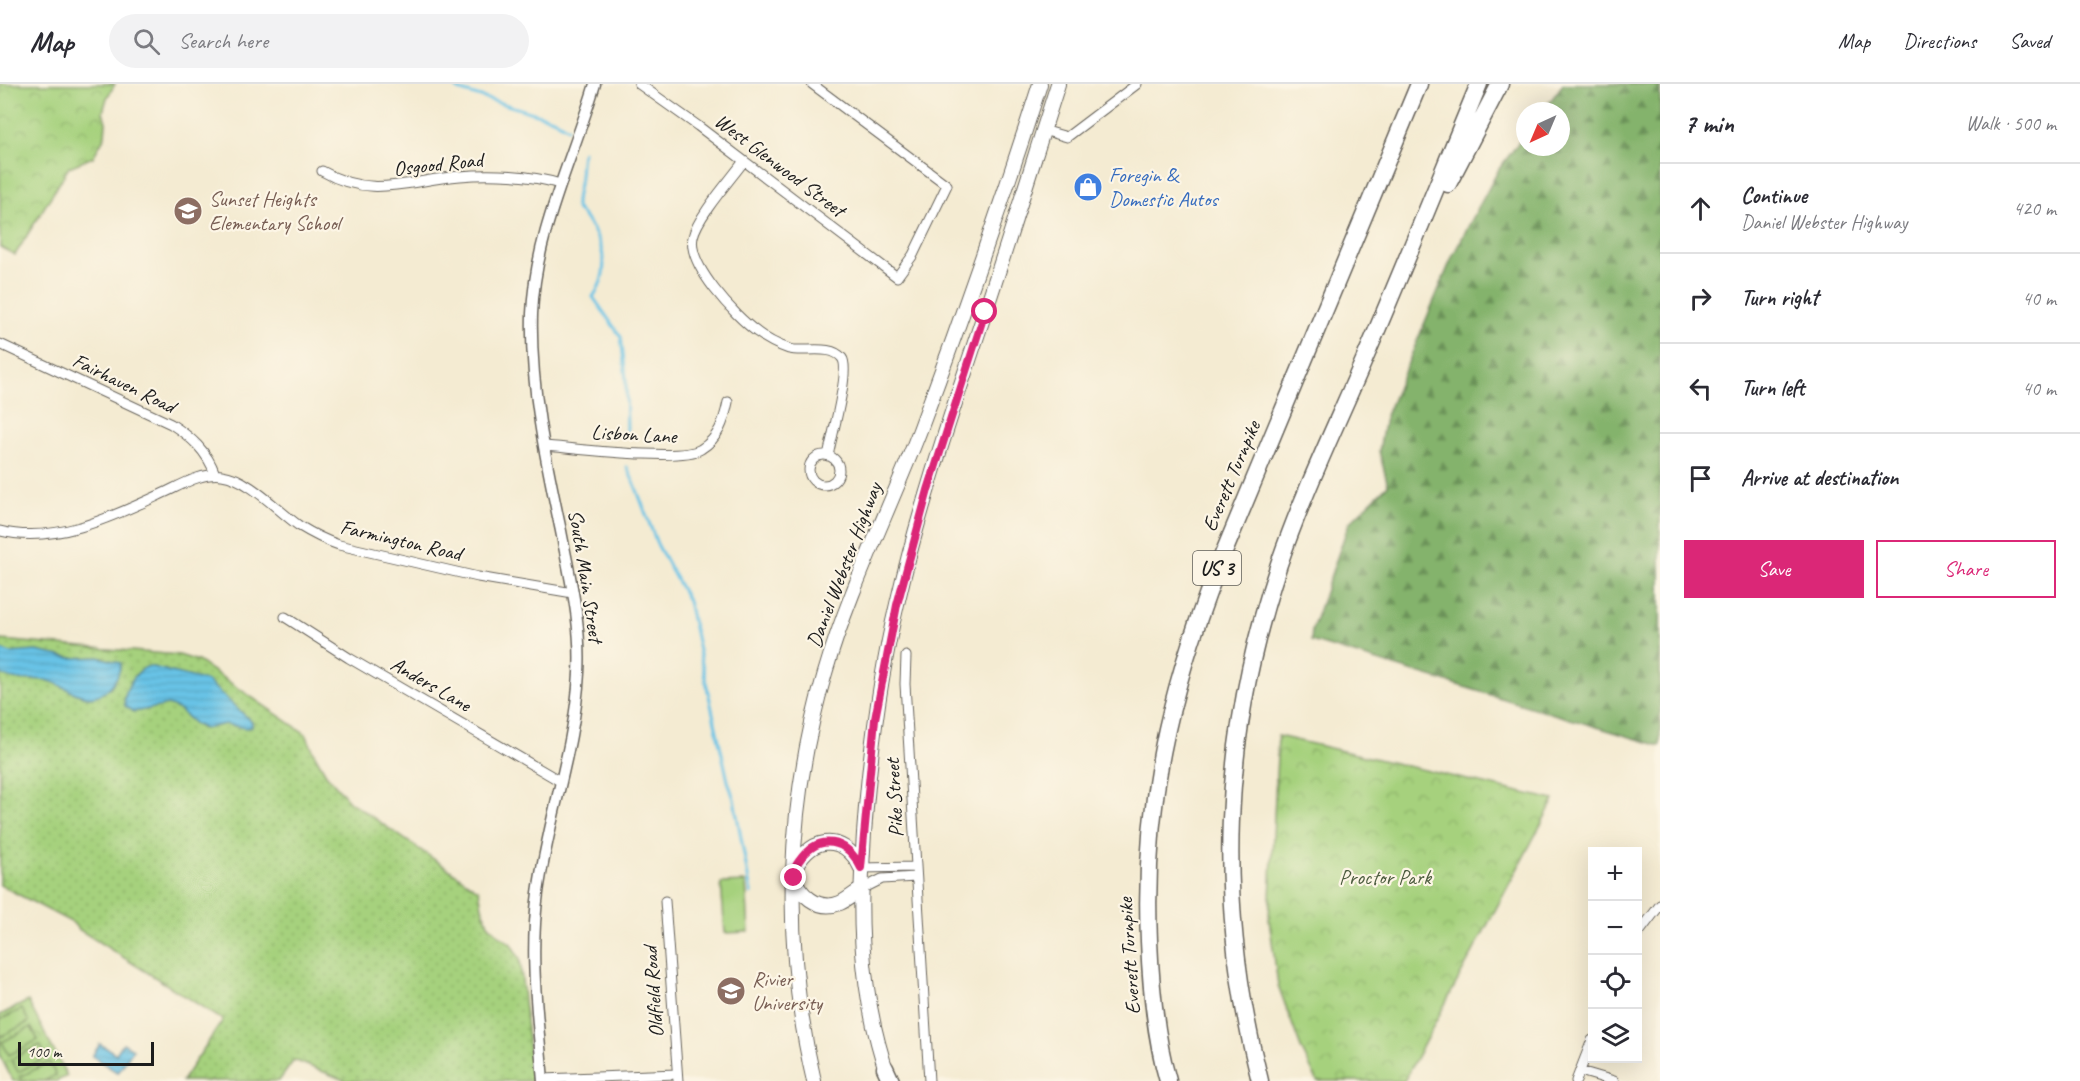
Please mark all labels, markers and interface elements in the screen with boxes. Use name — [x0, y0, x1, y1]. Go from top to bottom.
search box — [109, 14, 529, 68]
text: Map — [30, 24, 73, 59]
icon: search — [130, 25, 163, 58]
text: Search here — [178, 27, 268, 55]
text: Map — [1838, 28, 1870, 54]
text: Directions — [1903, 28, 1976, 54]
text: Saved — [2009, 28, 2050, 54]
north arrow — [1516, 102, 1570, 156]
text: 7 min — [1684, 107, 1734, 140]
street label: West Glenwood Street — [710, 108, 853, 224]
text: Walk · 500 m — [1966, 111, 2056, 136]
street label: Osgood Road — [392, 146, 487, 182]
place label: Foregin & Domestic Autos — [1109, 162, 1219, 212]
shop icon: Foregin & Domestic Autos — [1072, 171, 1104, 203]
text: Continue — [1741, 182, 1807, 210]
place label: Sunset Heights Elementary School — [209, 186, 344, 236]
icon: ahead — [1684, 192, 1717, 225]
school or university icon: Sunset Heights Elementary School — [172, 195, 204, 227]
text: 420 m — [2013, 196, 2056, 221]
text: Daniel Webster Highway — [1741, 210, 1907, 235]
icon: right — [1684, 282, 1717, 315]
text: Turn right — [1741, 284, 1818, 312]
text: 40 m — [2022, 286, 2056, 311]
route start — [971, 298, 997, 324]
street label: Fairhaven Road — [68, 347, 183, 421]
icon: left — [1684, 372, 1717, 405]
text: Turn left — [1741, 374, 1805, 402]
text: 40 m — [2022, 376, 2056, 401]
street label: Everett Turnpike — [1196, 416, 1266, 535]
street label: Lisbon Lane — [591, 419, 679, 449]
icon: arrive — [1684, 462, 1717, 495]
text: Arrive at destination — [1741, 464, 1898, 492]
street label: Daniel Webster Highway — [801, 477, 888, 651]
street label: South Main Street — [563, 508, 610, 647]
street label: Farmington Road — [338, 513, 468, 567]
button: Save — [1684, 540, 1864, 598]
button: Share — [1876, 540, 2056, 598]
road number: US 3 — [1193, 551, 1241, 585]
street label: Anders Lane — [386, 651, 477, 718]
street label: Pike Street — [879, 756, 909, 838]
map controls — [1588, 847, 1642, 1063]
button: + — [1588, 847, 1642, 901]
route end — [780, 864, 806, 890]
park label: Proctor Park — [1339, 864, 1432, 890]
street label: Everett Turnpike — [1112, 896, 1146, 1015]
button: − — [1588, 901, 1642, 955]
street label: Oldfield Road — [637, 942, 669, 1038]
button: locate — [1588, 955, 1642, 1009]
place label: Rivier University — [752, 966, 824, 1016]
school or university icon: Rivier University — [715, 975, 747, 1007]
button: layers — [1588, 1009, 1642, 1063]
scale bar — [18, 1039, 154, 1066]
text: 100 m — [27, 1042, 61, 1062]

